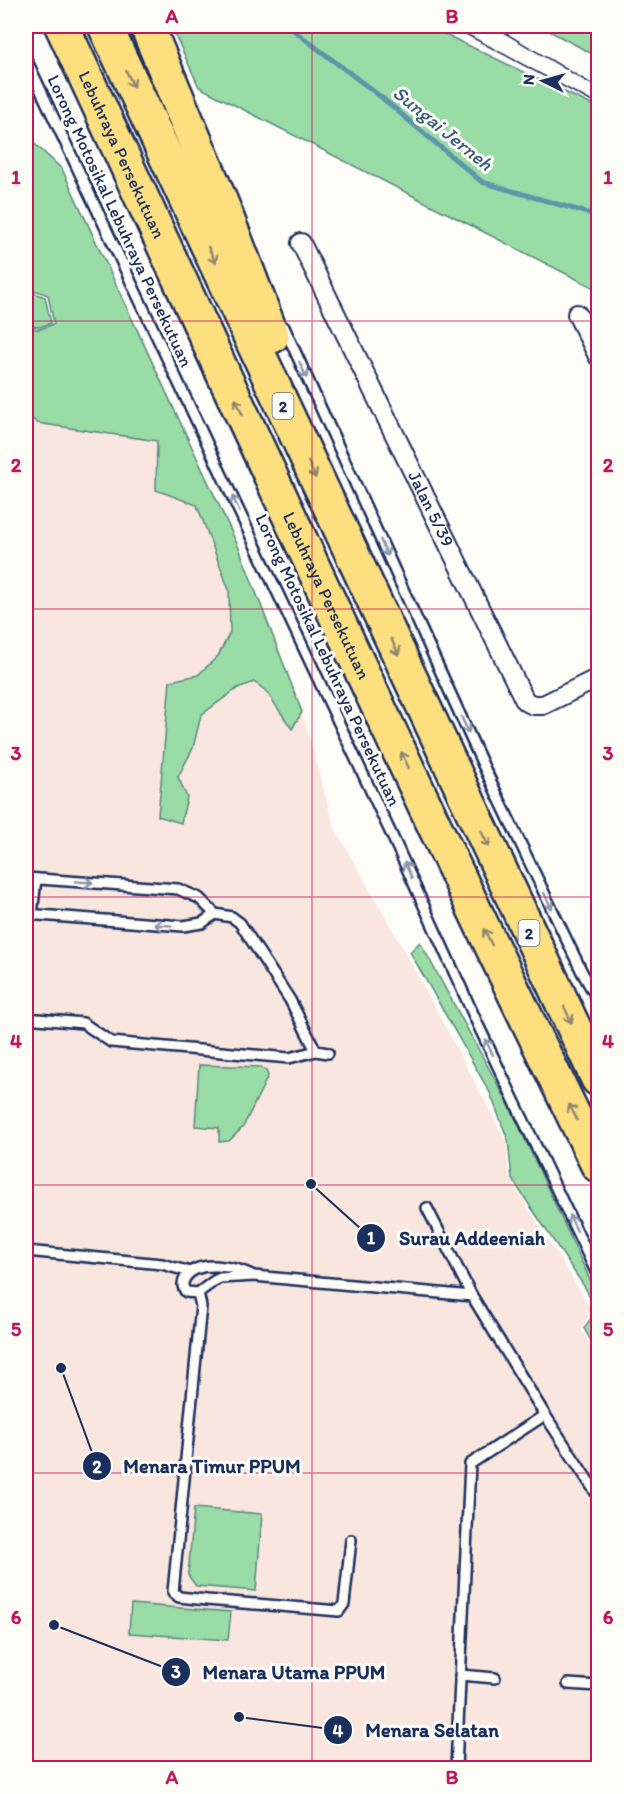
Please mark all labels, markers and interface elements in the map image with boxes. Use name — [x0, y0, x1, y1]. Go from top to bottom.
text: A — [165, 4, 179, 28]
text: B — [446, 4, 459, 28]
north arrow — [513, 51, 573, 111]
street label: Lebuhraya Persekutuan — [73, 67, 170, 242]
one-way arrow — [124, 69, 136, 87]
street label: Lorong Motosikal Lebuhraya Persekutuan — [42, 71, 198, 371]
text: N — [519, 74, 538, 86]
water label: Sungai Jerneh — [388, 80, 498, 176]
text: 1 — [11, 165, 21, 189]
text: 1 — [603, 165, 613, 189]
one-way arrow — [207, 246, 219, 264]
one-way arrow — [298, 361, 310, 379]
road number: 2 — [272, 393, 294, 419]
one-way arrow — [232, 398, 244, 416]
text: 2 — [11, 453, 22, 477]
text: 2 — [603, 453, 614, 477]
one-way arrow — [308, 461, 319, 479]
street label: Jalan 5/39 — [403, 467, 459, 550]
one-way arrow — [229, 495, 241, 513]
street label: Lebuhraya Persekutuan — [278, 508, 375, 683]
street label: Lorong Motosikal Lebuhraya Persekutuan — [250, 510, 406, 810]
one-way arrow — [379, 538, 390, 556]
one-way arrow — [389, 637, 401, 655]
one-way arrow — [460, 715, 471, 734]
text: 3 — [11, 741, 22, 765]
text: 3 — [603, 741, 614, 765]
one-way arrow — [399, 752, 410, 770]
one-way arrow — [479, 830, 491, 848]
one-way arrow — [402, 862, 413, 880]
one-way arrow — [73, 877, 93, 888]
one-way arrow — [543, 892, 555, 910]
one-way arrow — [154, 919, 174, 930]
road number: 2 — [518, 920, 540, 946]
one-way arrow — [482, 928, 494, 946]
one-way arrow — [563, 1006, 575, 1024]
text: 4 — [10, 1029, 22, 1053]
text: 4 — [602, 1029, 614, 1053]
one-way arrow — [483, 1039, 495, 1057]
one-way arrow — [566, 1104, 578, 1122]
one-way arrow — [567, 1215, 579, 1233]
callout: Surau Addeeniah — [356, 1219, 557, 1257]
text: Surau Addeeniah — [399, 1226, 546, 1250]
text: 1 — [367, 1227, 376, 1249]
text: 5 — [11, 1317, 22, 1341]
text: 5 — [603, 1317, 614, 1341]
callout: Menara Timur PPUM — [82, 1447, 313, 1485]
text: Menara Timur PPUM — [123, 1454, 301, 1478]
text: 2 — [92, 1456, 102, 1478]
text: 6 — [11, 1605, 22, 1629]
text: 6 — [603, 1605, 614, 1629]
callout: Menara Utama PPUM — [161, 1653, 397, 1691]
text: Menara Utama PPUM — [203, 1660, 385, 1684]
text: 3 — [171, 1661, 181, 1683]
callout: Menara Selatan — [323, 1711, 511, 1749]
text: Menara Selatan — [365, 1718, 499, 1742]
text: 4 — [333, 1720, 344, 1742]
text: A — [165, 1765, 179, 1789]
text: B — [446, 1765, 459, 1789]

